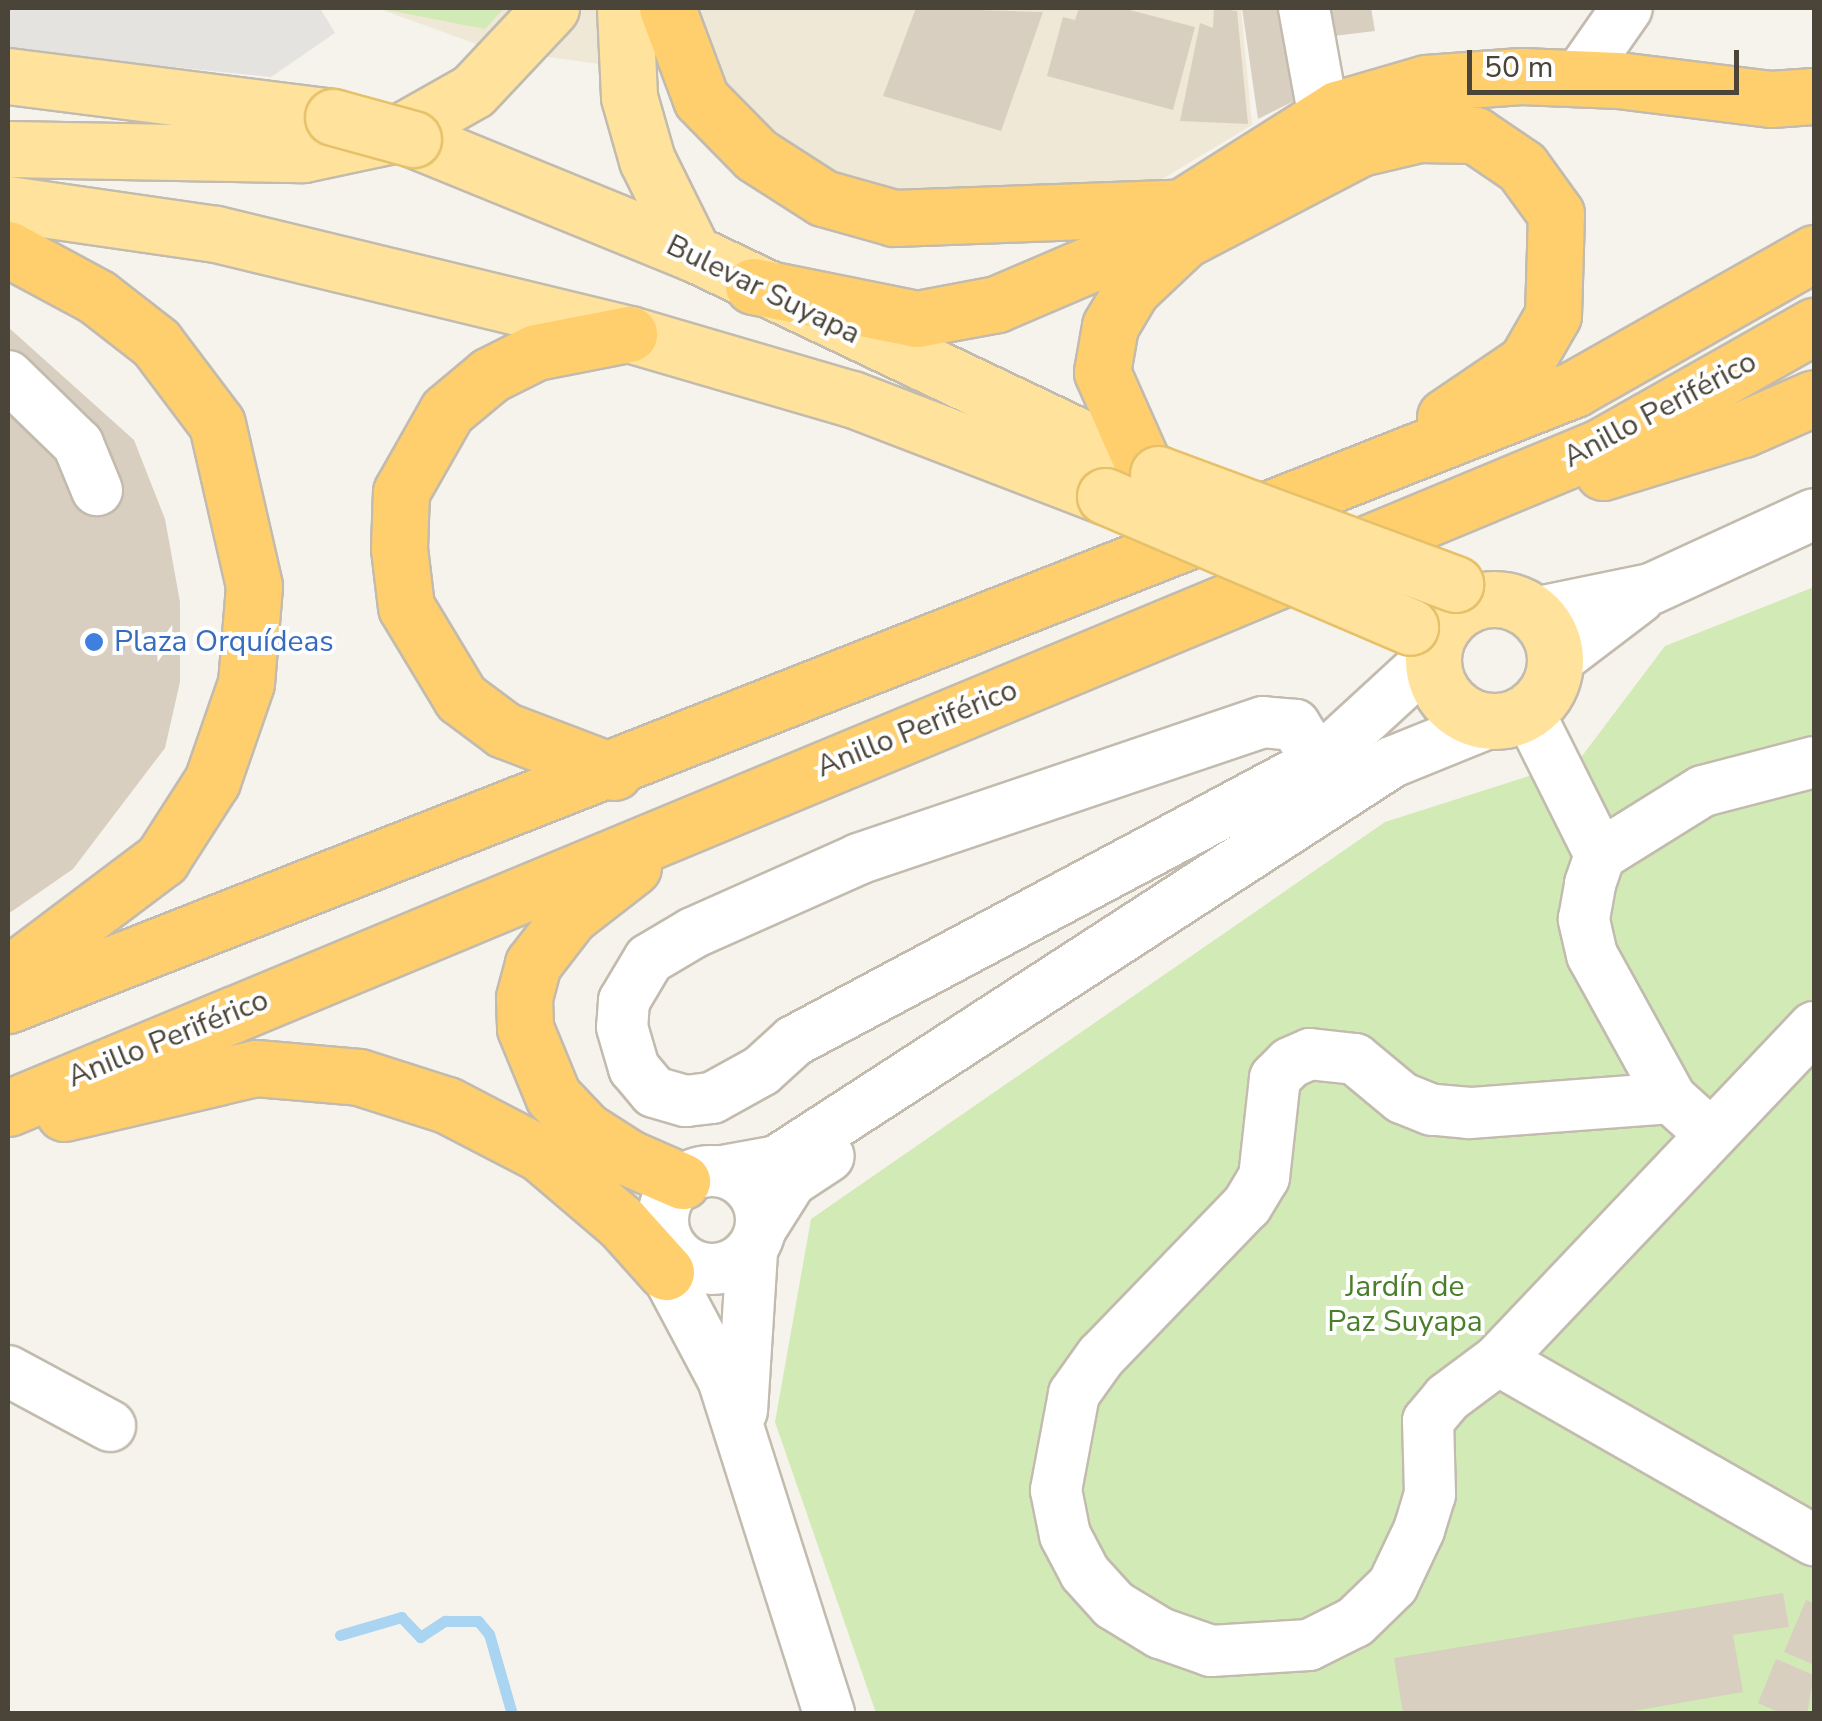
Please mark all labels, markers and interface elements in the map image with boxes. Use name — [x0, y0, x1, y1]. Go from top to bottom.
scale bar — [1472, 30, 1744, 92]
text: 50 m — [1484, 47, 1553, 88]
street label: Bulevar Suyapa — [660, 228, 866, 352]
street label: Anillo Periférico — [1557, 344, 1763, 476]
place label: Plaza Orquídeas — [114, 624, 334, 660]
marker: Plaza Orquídeas — [83, 631, 105, 653]
street label: Anillo Periférico — [811, 672, 1023, 786]
street label: Anillo Periférico — [62, 982, 274, 1096]
park label: Jardín de Paz Suyapa — [1327, 1269, 1483, 1340]

